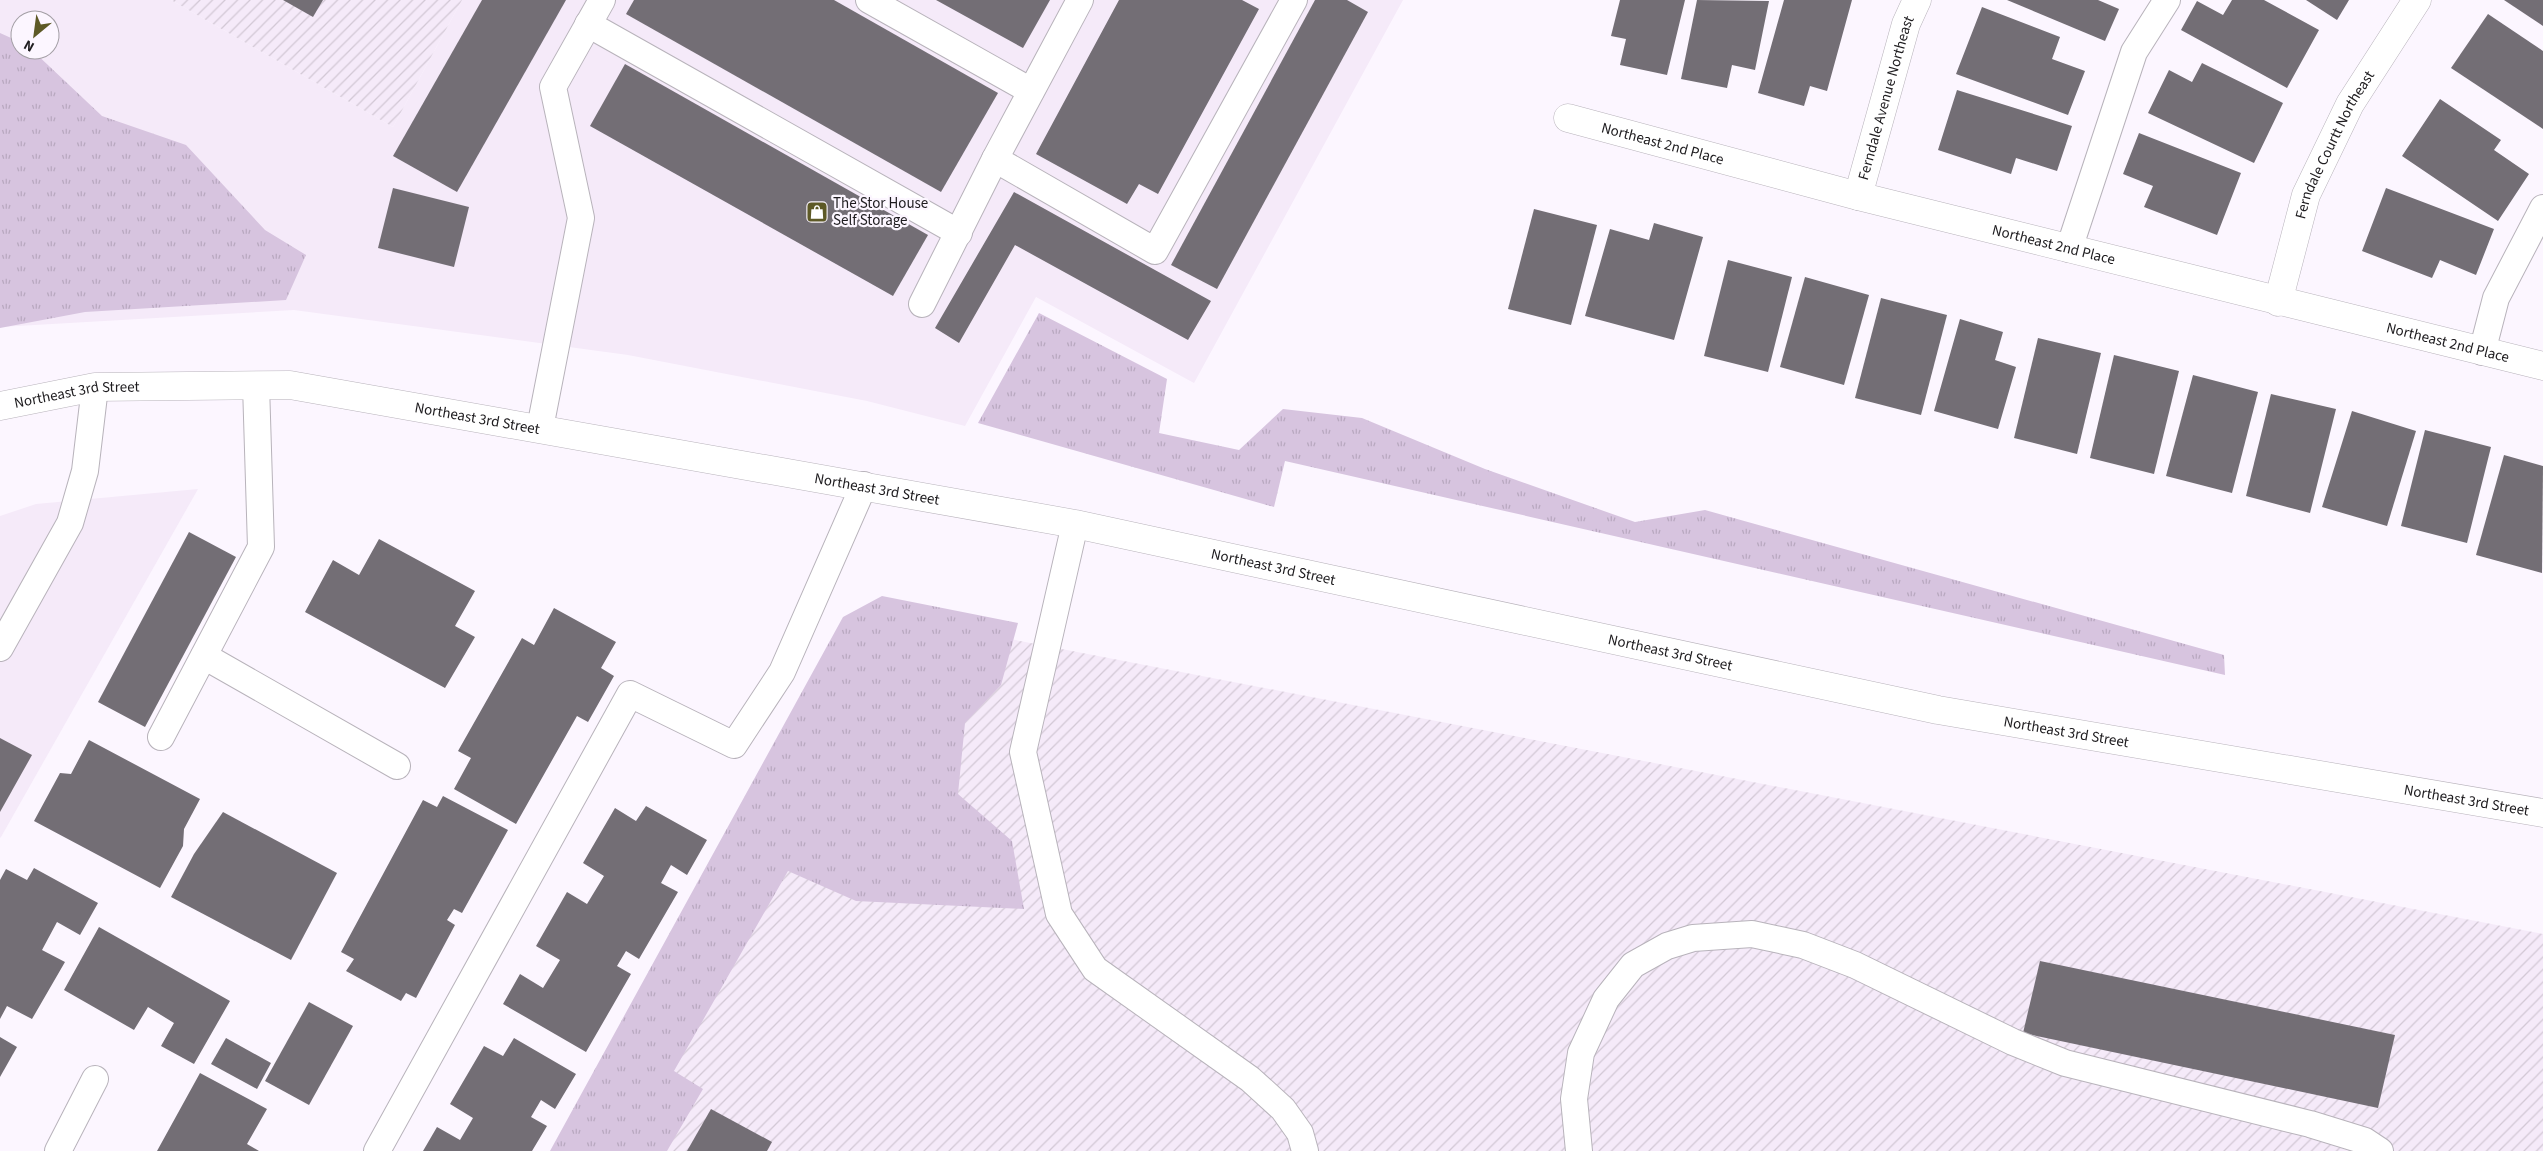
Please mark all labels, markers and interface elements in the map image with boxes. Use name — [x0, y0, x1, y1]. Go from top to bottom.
north arrow — [10, 10, 60, 60]
street label: Ferndale Avenue Northeast — [1853, 12, 1919, 182]
text: N — [20, 34, 38, 56]
street label: Ferndale Courtt Northeast — [2290, 67, 2380, 221]
street label: Northeast 2nd Place — [1599, 117, 1726, 170]
place label: The Stor House Self Storage — [833, 193, 928, 231]
shop icon: The Stor House Self Storage — [805, 200, 829, 224]
street label: Northeast 2nd Place — [1990, 220, 2117, 270]
street label: Northeast 2nd Place — [2384, 317, 2511, 368]
street label: Northeast 3rd Street — [12, 376, 140, 414]
street label: Northeast 3rd Street — [413, 397, 541, 440]
street label: Northeast 3rd Street — [813, 468, 941, 511]
street label: Northeast 3rd Street — [1209, 544, 1337, 591]
street label: Northeast 3rd Street — [1606, 629, 1734, 676]
street label: Northeast 3rd Street — [2002, 711, 2130, 753]
street label: Northeast 3rd Street — [2402, 779, 2531, 821]

